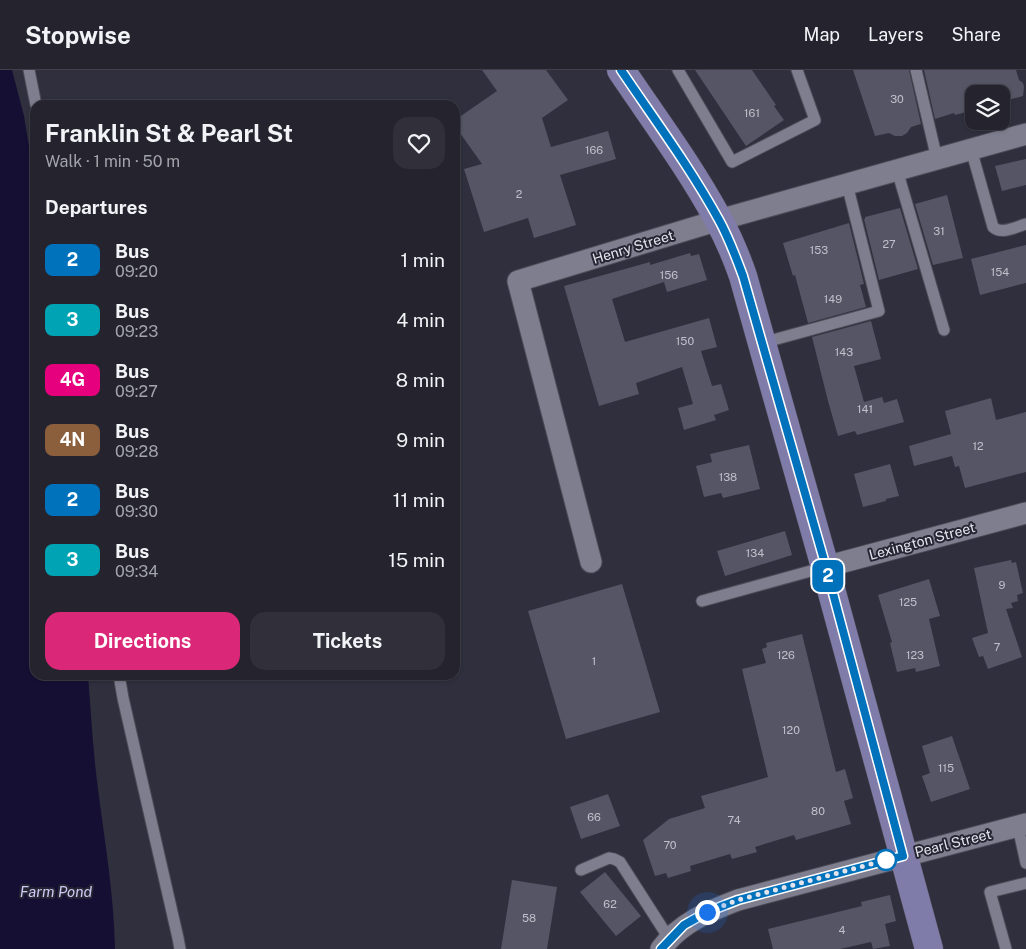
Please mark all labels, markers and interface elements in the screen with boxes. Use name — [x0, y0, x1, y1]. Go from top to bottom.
text: Stopwise — [25, 21, 131, 49]
text: Map — [804, 24, 840, 45]
text: Layers — [868, 24, 924, 45]
text: Share — [952, 24, 1001, 45]
map controls — [965, 85, 1010, 130]
button: layers — [965, 85, 1010, 130]
house number: 30 — [890, 93, 904, 105]
house number: 161 — [744, 107, 760, 119]
button: heart — [393, 117, 445, 169]
text: Franklin St & Pearl St — [45, 119, 293, 147]
house number: 166 — [585, 144, 603, 156]
text: Walk · 1 min · 50 m — [45, 152, 180, 171]
house number: 2 — [516, 188, 523, 200]
text: Departures — [45, 196, 148, 218]
house number: 31 — [933, 225, 945, 237]
street label: Henry Street — [590, 227, 676, 267]
house number: 27 — [882, 238, 896, 250]
text: Bus — [115, 240, 149, 262]
house number: 153 — [810, 244, 828, 256]
text: 2 — [67, 249, 78, 270]
text: 1 min — [400, 249, 445, 271]
text: 09:20 — [115, 262, 158, 281]
house number: 154 — [991, 266, 1009, 278]
house number: 156 — [660, 269, 678, 281]
house number: 149 — [824, 293, 842, 305]
text: Bus — [115, 300, 149, 322]
text: 3 — [67, 309, 78, 330]
text: 4 min — [396, 309, 445, 331]
text: 09:23 — [115, 322, 158, 341]
house number: 150 — [676, 335, 694, 347]
house number: 143 — [835, 346, 853, 358]
text: Bus — [115, 360, 149, 382]
text: 4G — [60, 369, 85, 390]
text: 8 min — [396, 369, 445, 391]
text: 09:27 — [115, 382, 158, 401]
house number: 141 — [857, 403, 873, 415]
text: Bus — [115, 420, 149, 442]
text: 4N — [60, 429, 85, 450]
text: 9 min — [396, 429, 445, 451]
house number: 12 — [972, 440, 984, 452]
text: 09:28 — [115, 442, 159, 461]
house number: 138 — [719, 471, 737, 483]
text: Bus — [115, 480, 149, 502]
text: 2 — [67, 489, 78, 510]
text: 11 min — [393, 489, 445, 511]
text: 09:30 — [115, 502, 158, 521]
street label: Lexington Street — [867, 519, 977, 563]
text: Bus — [115, 540, 149, 562]
house number: 134 — [746, 547, 764, 559]
text: 3 — [67, 549, 78, 570]
text: 15 min — [388, 549, 445, 571]
line badge: 2 — [812, 560, 844, 592]
text: 09:34 — [115, 562, 158, 581]
text: 2 — [822, 565, 834, 586]
house number: 9 — [999, 579, 1006, 591]
house number: 125 — [899, 596, 917, 608]
button: Directions — [45, 612, 240, 670]
button: Tickets — [250, 612, 445, 670]
house number: 7 — [994, 641, 1001, 653]
house number: 126 — [777, 649, 795, 661]
house number: 123 — [906, 649, 924, 661]
house number: 1 — [592, 655, 596, 667]
house number: 120 — [782, 724, 800, 736]
house number: 115 — [938, 762, 954, 774]
house number: 80 — [811, 805, 825, 817]
house number: 66 — [587, 811, 601, 823]
house number: 74 — [727, 814, 741, 826]
street label: Pearl Street — [913, 826, 993, 860]
house number: 70 — [663, 839, 677, 851]
unlabelled marker — [875, 849, 897, 871]
water label: Farm Pond — [20, 883, 93, 900]
house number: 62 — [603, 898, 617, 910]
your location — [695, 900, 720, 925]
house number: 58 — [522, 912, 536, 924]
house number: 4 — [839, 924, 846, 936]

